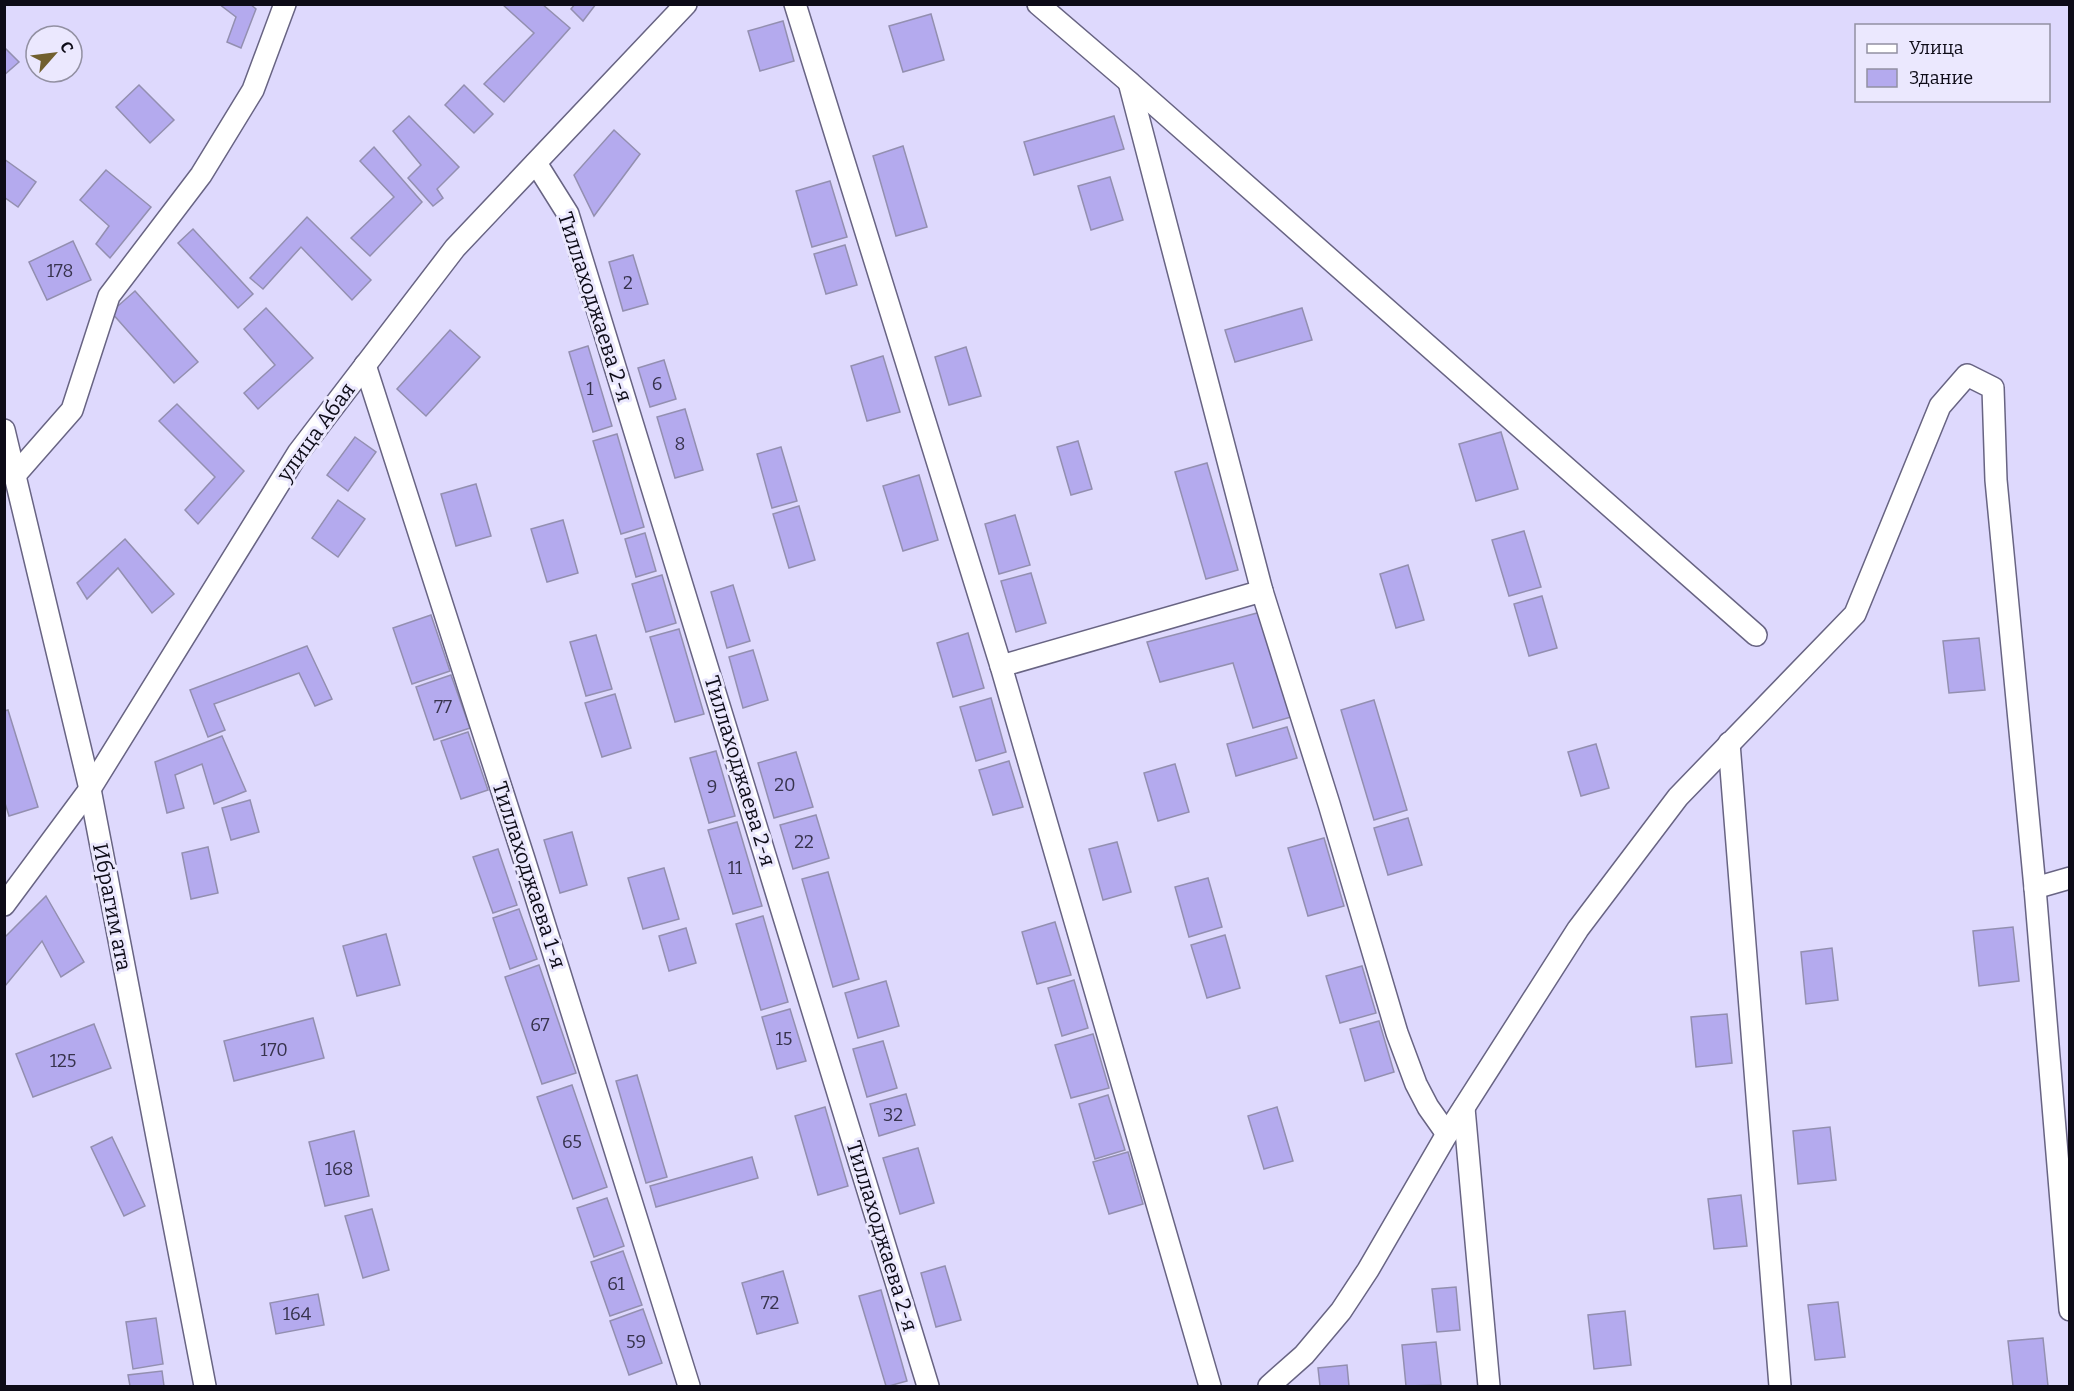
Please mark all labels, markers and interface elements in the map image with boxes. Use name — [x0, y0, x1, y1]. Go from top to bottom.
north arrow — [24, 24, 84, 84]
legend — [1855, 24, 2050, 102]
text: Улица — [1909, 37, 1964, 59]
text: С — [56, 38, 78, 56]
text: Здание — [1909, 67, 1973, 89]
street label: Тиллаходжаева 2-я — [552, 209, 638, 405]
house number: 178 — [47, 260, 73, 282]
house number: 2 — [623, 272, 633, 294]
house number: 6 — [652, 373, 662, 395]
street label: улица Абая — [271, 377, 361, 487]
house number: 1 — [586, 378, 594, 400]
house number: 8 — [675, 433, 685, 455]
street label: Тиллаходжаева 2-я — [699, 673, 781, 869]
house number: 77 — [434, 696, 452, 718]
house number: 20 — [774, 774, 796, 796]
house number: 9 — [707, 776, 717, 798]
street label: Тиллаходжаева 1-я — [486, 778, 572, 972]
house number: 22 — [794, 831, 814, 853]
street label: Ибрагим ата — [87, 841, 137, 973]
house number: 11 — [728, 857, 743, 879]
house number: 67 — [530, 1014, 550, 1036]
house number: 15 — [776, 1028, 792, 1050]
house number: 170 — [260, 1039, 288, 1061]
house number: 125 — [50, 1050, 76, 1072]
house number: 32 — [883, 1104, 903, 1126]
house number: 65 — [562, 1131, 582, 1153]
street label: Тиллаходжаева 2-я — [841, 1138, 923, 1334]
house number: 168 — [325, 1158, 353, 1180]
house number: 61 — [607, 1273, 626, 1295]
house number: 72 — [761, 1292, 779, 1314]
house number: 164 — [283, 1303, 312, 1325]
house number: 59 — [626, 1331, 646, 1353]

